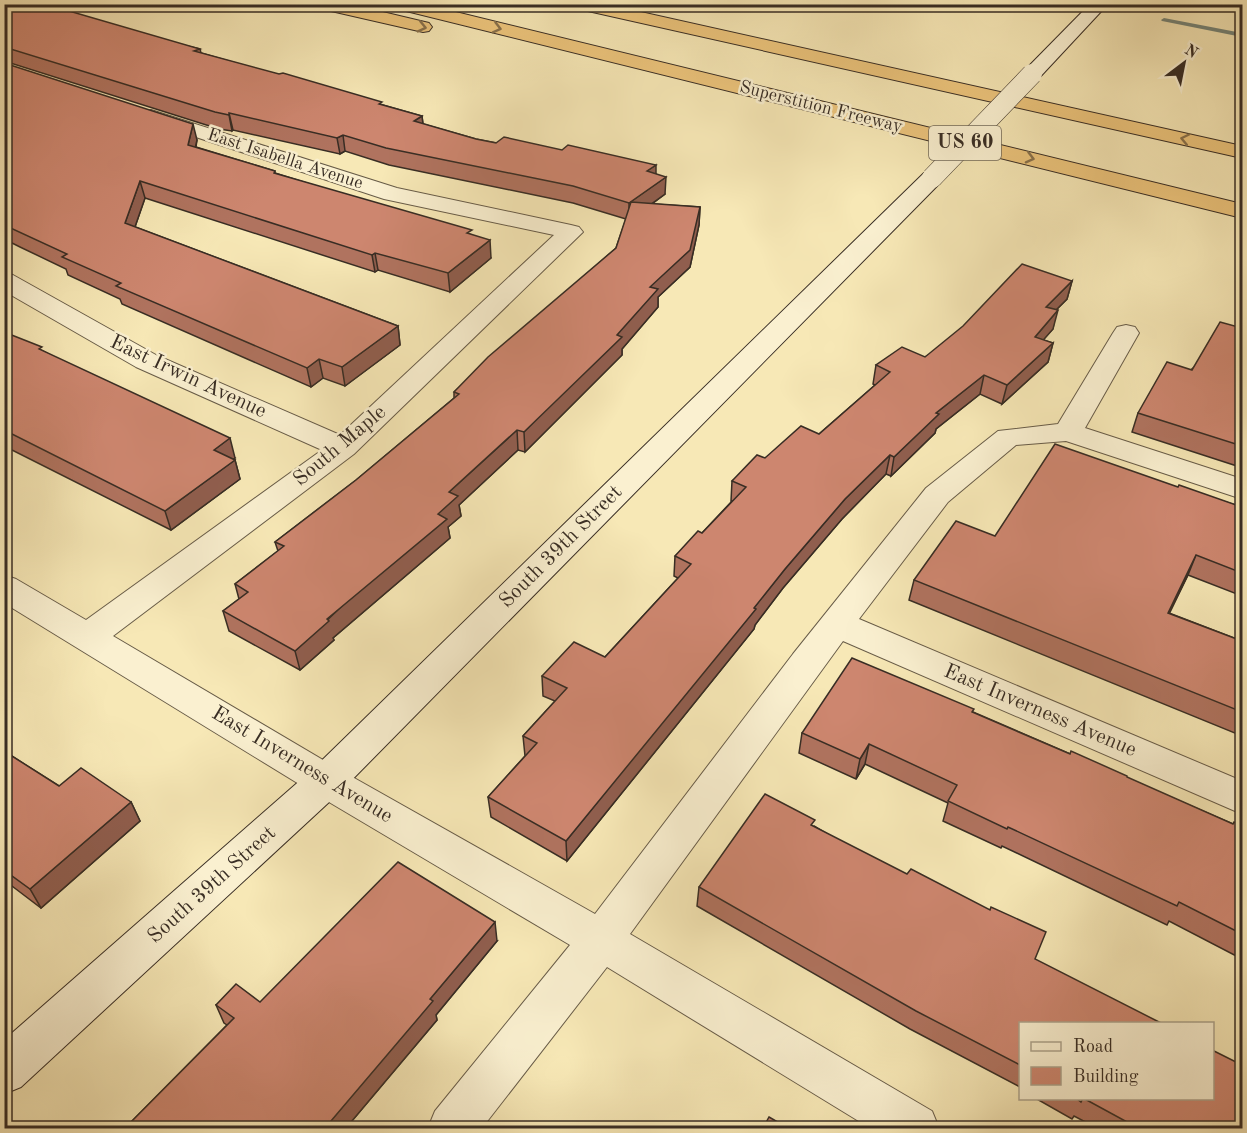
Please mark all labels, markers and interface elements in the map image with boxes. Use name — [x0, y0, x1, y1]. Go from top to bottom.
one-way arrow — [416, 19, 426, 32]
one-way arrow — [492, 21, 502, 34]
north arrow — [1154, 33, 1214, 93]
text: N — [1181, 42, 1201, 62]
street label: Superstition Freeway — [738, 78, 905, 136]
street label: East Isabella Avenue — [205, 125, 365, 193]
road number: US 60 — [929, 126, 1001, 160]
one-way arrow — [1181, 134, 1191, 147]
one-way arrow — [1025, 151, 1035, 164]
street label: East Irwin Avenue — [107, 332, 269, 422]
street label: South Maple — [290, 401, 390, 491]
street label: South 39th Street — [496, 482, 626, 612]
street label: East Inverness Avenue — [941, 661, 1139, 761]
street label: East Inverness Avenue — [208, 703, 396, 827]
street label: South 39th Street — [144, 822, 280, 948]
legend — [1019, 1022, 1214, 1100]
text: Road — [1073, 1038, 1113, 1056]
text: Building — [1073, 1068, 1139, 1086]

